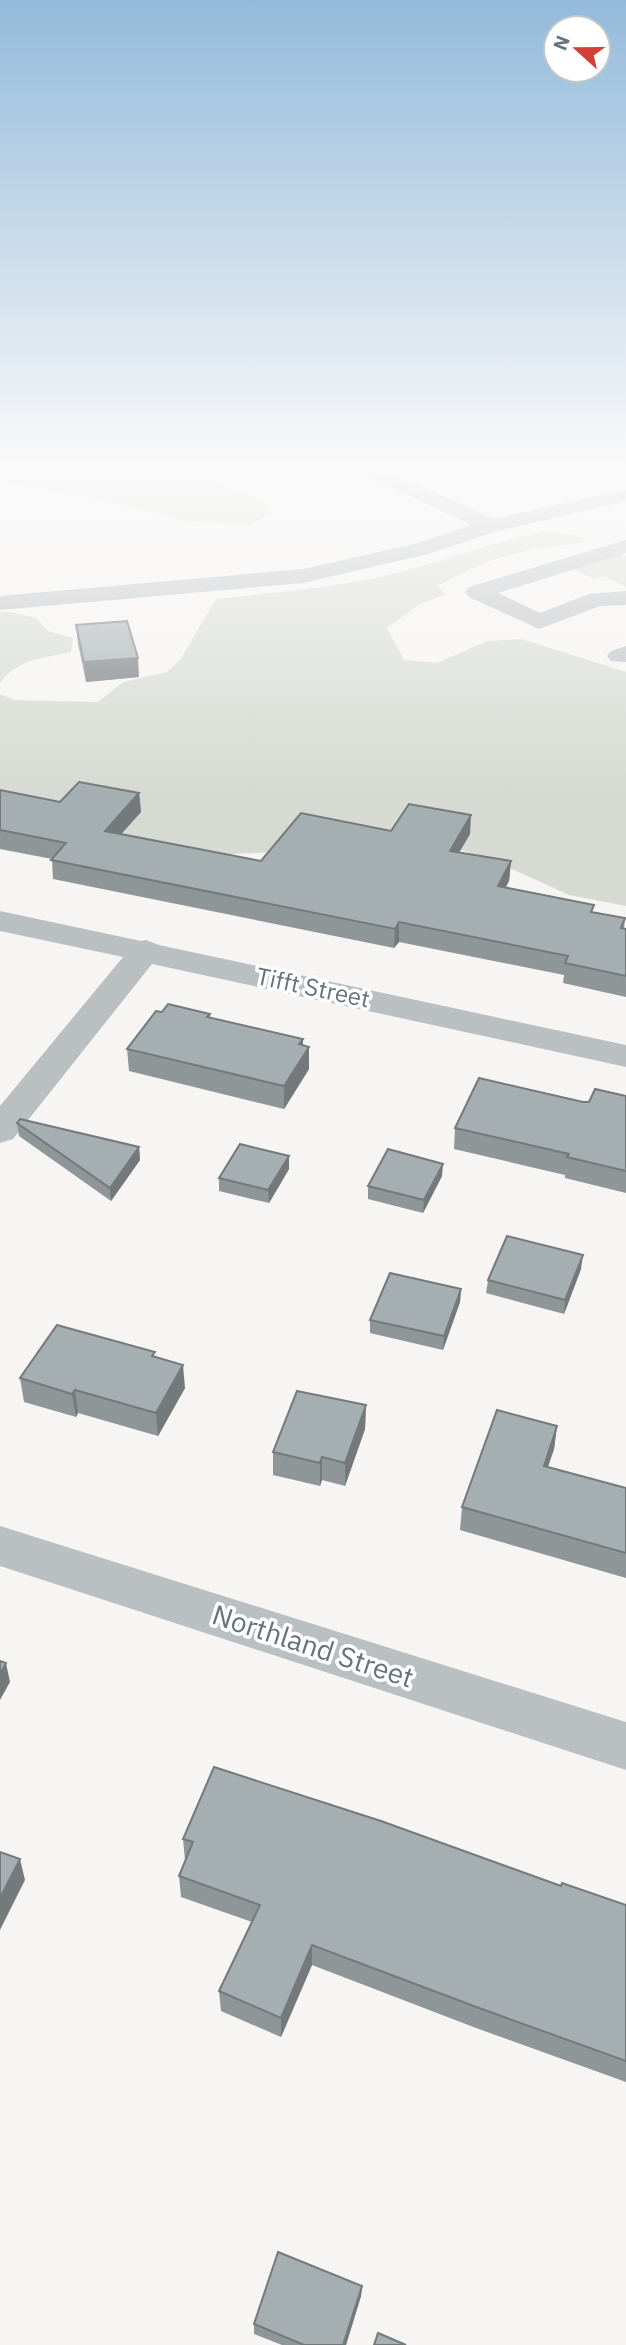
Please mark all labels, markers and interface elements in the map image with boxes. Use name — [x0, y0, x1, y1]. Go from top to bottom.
north arrow — [542, 14, 612, 84]
text: N — [547, 32, 575, 54]
street label: Tifft Street — [254, 959, 373, 1015]
street label: Northland Street — [208, 1596, 419, 1696]

